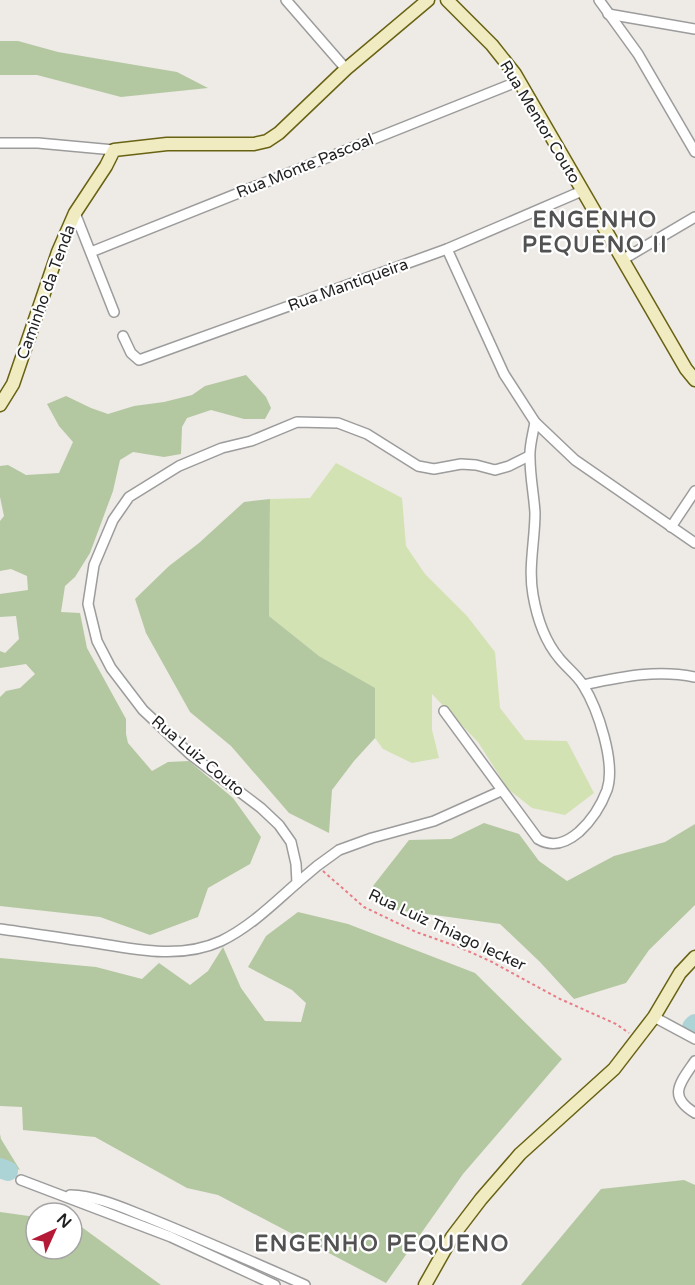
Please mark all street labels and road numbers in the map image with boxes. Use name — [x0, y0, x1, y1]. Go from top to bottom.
street label: Rua Mentor Couto — [495, 57, 585, 187]
street label: Rua Monte Pascoal — [233, 129, 377, 203]
street label: Caminho da Tenda — [12, 222, 80, 362]
street label: Rua Mantiqueira — [285, 254, 411, 316]
street label: Rua Luiz Couto — [147, 711, 249, 801]
street label: Rua Luiz Thiago Iecker — [365, 885, 530, 976]

